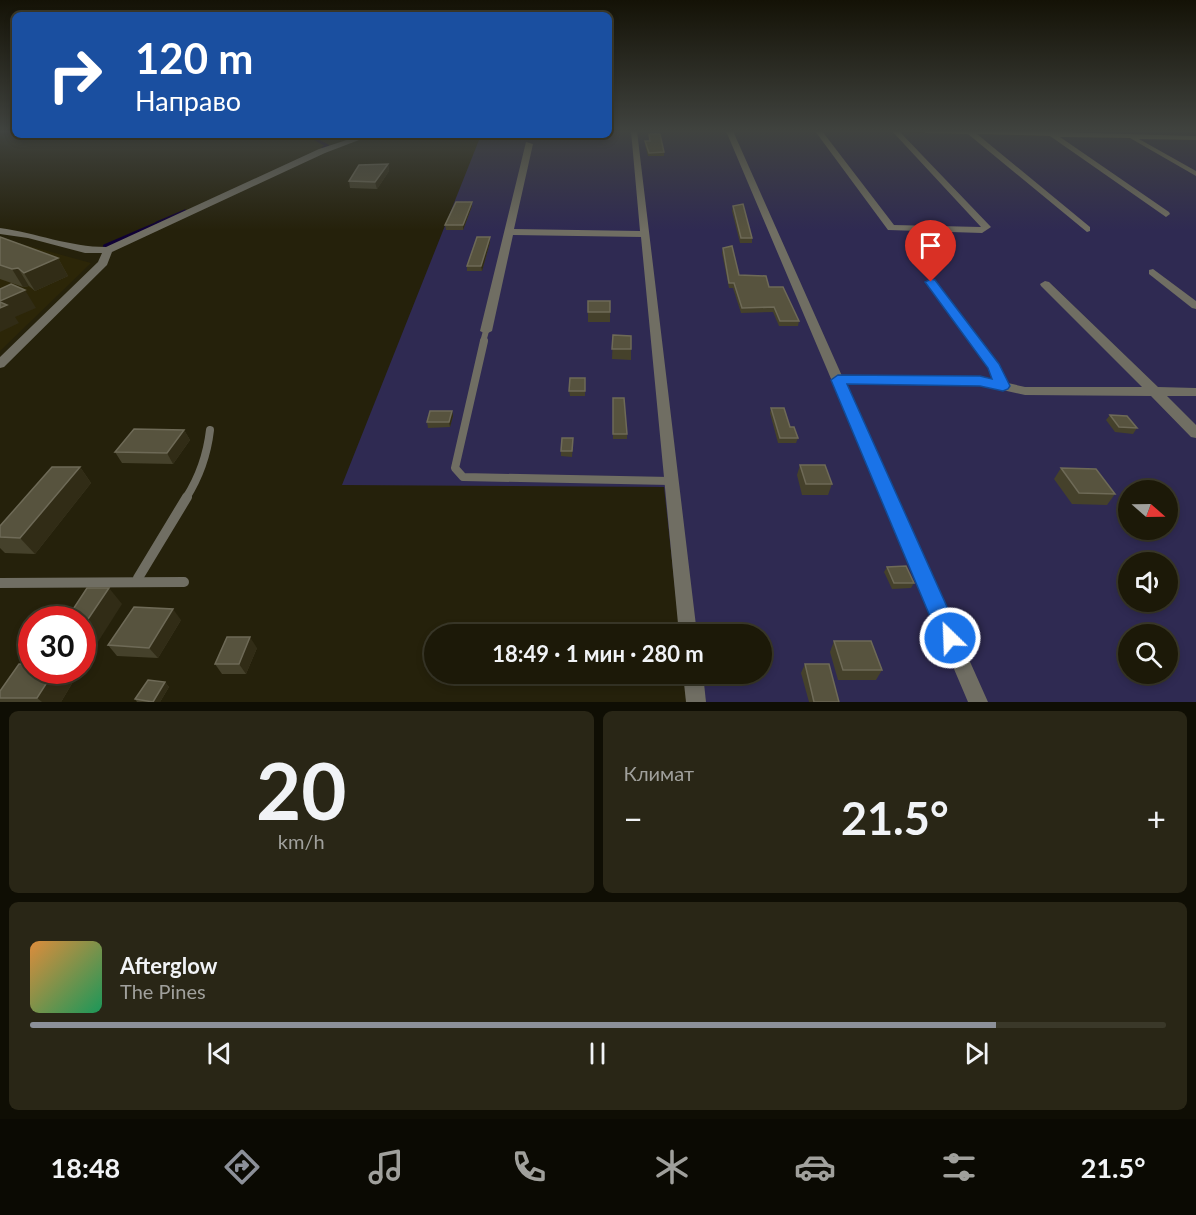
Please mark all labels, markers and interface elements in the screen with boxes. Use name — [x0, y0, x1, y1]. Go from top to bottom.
text: 120 m — [135, 33, 253, 83]
icon: right — [36, 36, 114, 114]
text: Направо — [135, 84, 241, 117]
pin — [905, 220, 956, 282]
icon: arrive — [914, 229, 947, 262]
north arrow — [1118, 480, 1178, 540]
map controls — [1118, 480, 1178, 684]
button: sound — [1118, 552, 1178, 612]
speed limit sign: 30 — [18, 606, 96, 684]
position arrow — [918, 606, 982, 670]
button: search — [1118, 624, 1178, 684]
text: 18:49 · 1 мин · 280 m — [492, 640, 704, 667]
text: 20 — [256, 743, 346, 837]
text: Климат — [624, 761, 694, 785]
text: 21.5° — [841, 791, 949, 845]
text: − — [624, 798, 643, 838]
text: + — [1147, 798, 1166, 838]
text: km/h — [278, 829, 325, 853]
text: Afterglow — [120, 952, 217, 979]
text: The Pines — [120, 979, 206, 1003]
icon: previous — [203, 1037, 236, 1070]
icon: pause — [581, 1037, 614, 1070]
icon: next — [960, 1037, 993, 1070]
icon: directions — [221, 1146, 263, 1188]
icon: music — [365, 1146, 407, 1188]
icon: phone — [508, 1146, 550, 1188]
icon: climate — [651, 1146, 693, 1188]
icon: car — [794, 1146, 836, 1188]
icon: filters — [938, 1146, 980, 1188]
text: 18:48 — [51, 1151, 120, 1184]
text: 21.5° — [1081, 1151, 1145, 1184]

